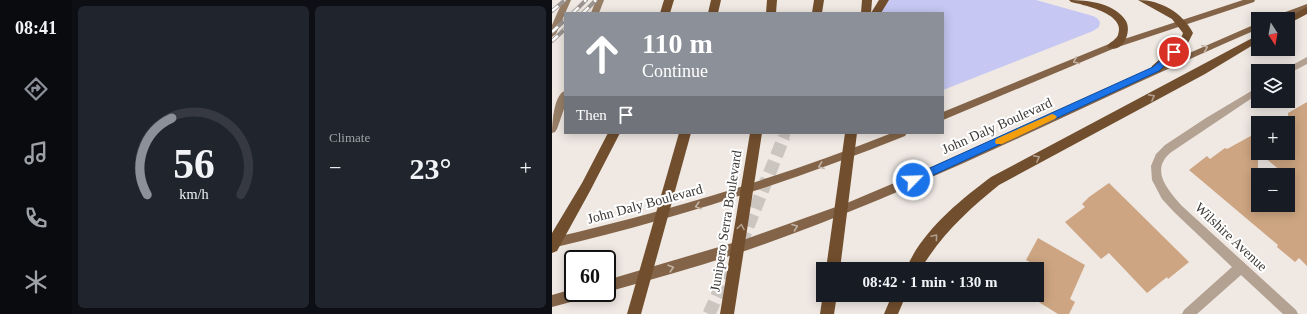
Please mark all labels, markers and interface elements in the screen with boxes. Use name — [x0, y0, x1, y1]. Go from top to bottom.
north arrow — [1251, 12, 1295, 56]
map controls — [1251, 12, 1295, 212]
text: 08:41 — [15, 18, 57, 38]
icon: ahead — [576, 28, 628, 80]
text: 110 m — [642, 28, 713, 59]
pin — [1157, 35, 1191, 69]
icon: arrive — [1163, 41, 1185, 63]
one-way arrow — [1200, 45, 1208, 53]
one-way arrow — [1072, 57, 1079, 65]
text: Continue — [642, 61, 708, 81]
button: layers — [1251, 64, 1295, 108]
icon: directions — [22, 75, 50, 103]
street label: John Daly Boulevard — [940, 95, 1054, 157]
one-way arrow — [1148, 95, 1155, 102]
icon: arrive — [615, 104, 637, 126]
text: Then — [576, 107, 607, 123]
button: + — [1251, 116, 1295, 160]
text: Climate — [329, 130, 370, 145]
icon: music — [22, 139, 50, 167]
text: 56 — [173, 141, 214, 187]
street label: Junipero Serra Boulevard — [707, 149, 745, 293]
text: 23° — [410, 152, 452, 185]
text: − — [329, 155, 341, 180]
text: + — [520, 155, 532, 180]
one-way arrow — [1033, 156, 1040, 163]
position arrow — [892, 159, 934, 201]
one-way arrow — [818, 161, 825, 169]
button: − — [1251, 168, 1295, 212]
street label: John Daly Boulevard — [586, 181, 704, 227]
text: km/h — [179, 186, 208, 202]
street label: Wilshire Avenue — [1192, 200, 1270, 274]
one-way arrow — [694, 201, 701, 210]
icon: phone — [22, 204, 50, 232]
one-way arrow — [736, 224, 745, 231]
one-way arrow — [791, 224, 798, 232]
one-way arrow — [931, 235, 938, 242]
speed limit sign: 60 — [564, 250, 616, 302]
one-way arrow — [668, 264, 675, 273]
icon: climate — [22, 268, 50, 296]
text: 08:42 · 1 min · 130 m — [863, 274, 998, 290]

